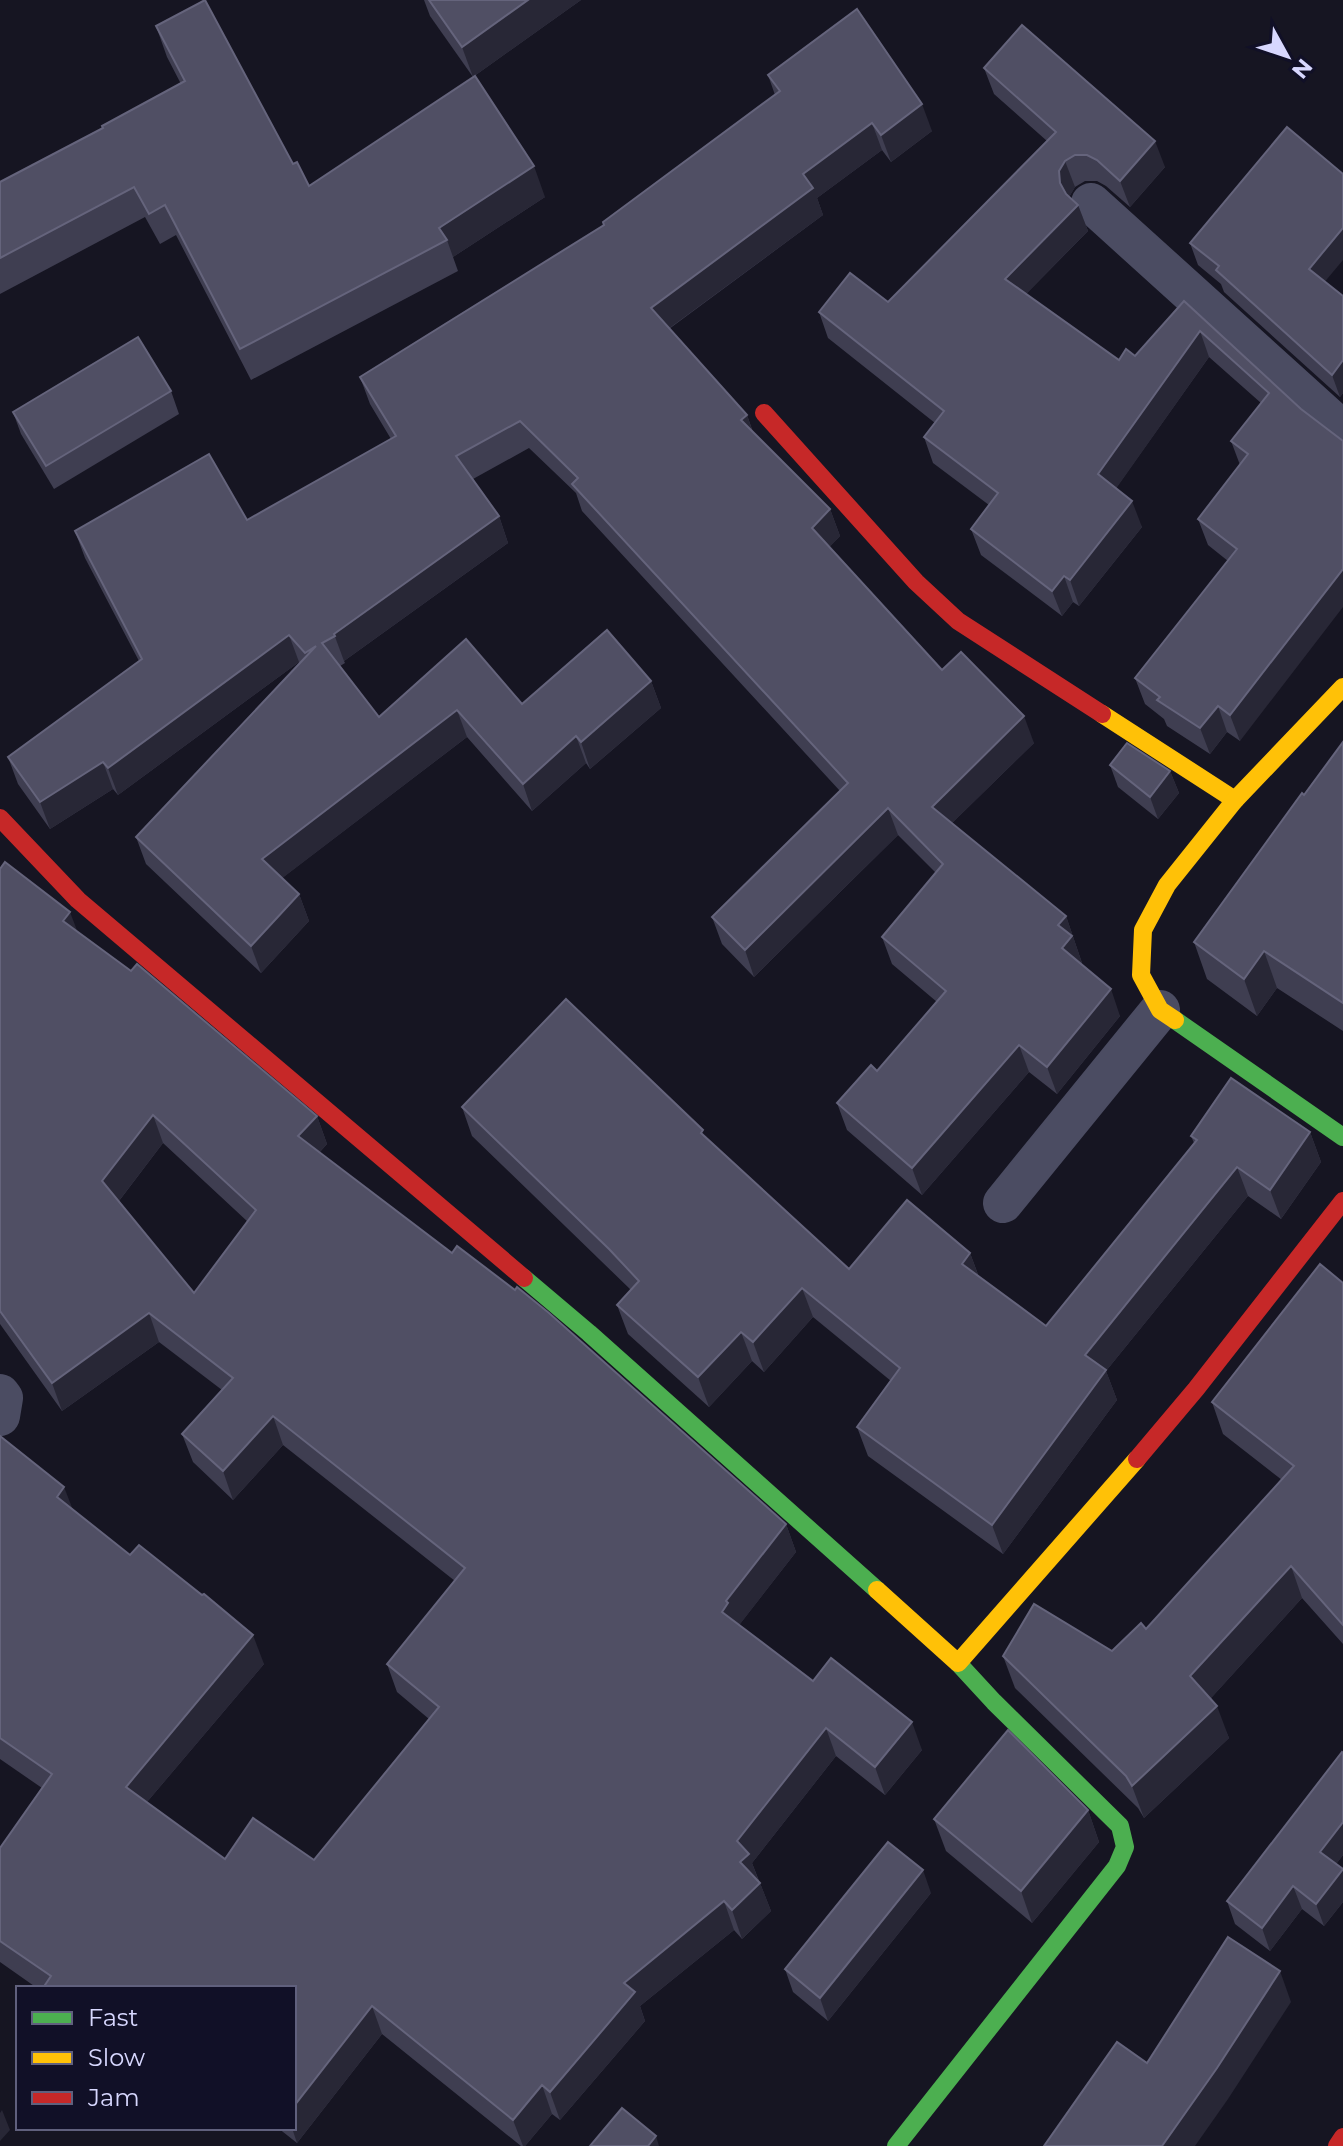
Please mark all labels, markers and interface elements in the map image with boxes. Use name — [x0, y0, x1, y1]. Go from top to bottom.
north arrow — [1247, 16, 1327, 96]
text: N — [1286, 53, 1318, 84]
legend — [16, 1986, 296, 2130]
text: Fast — [88, 2003, 139, 2032]
text: Slow — [88, 2043, 145, 2072]
text: Jam — [87, 2083, 140, 2112]

